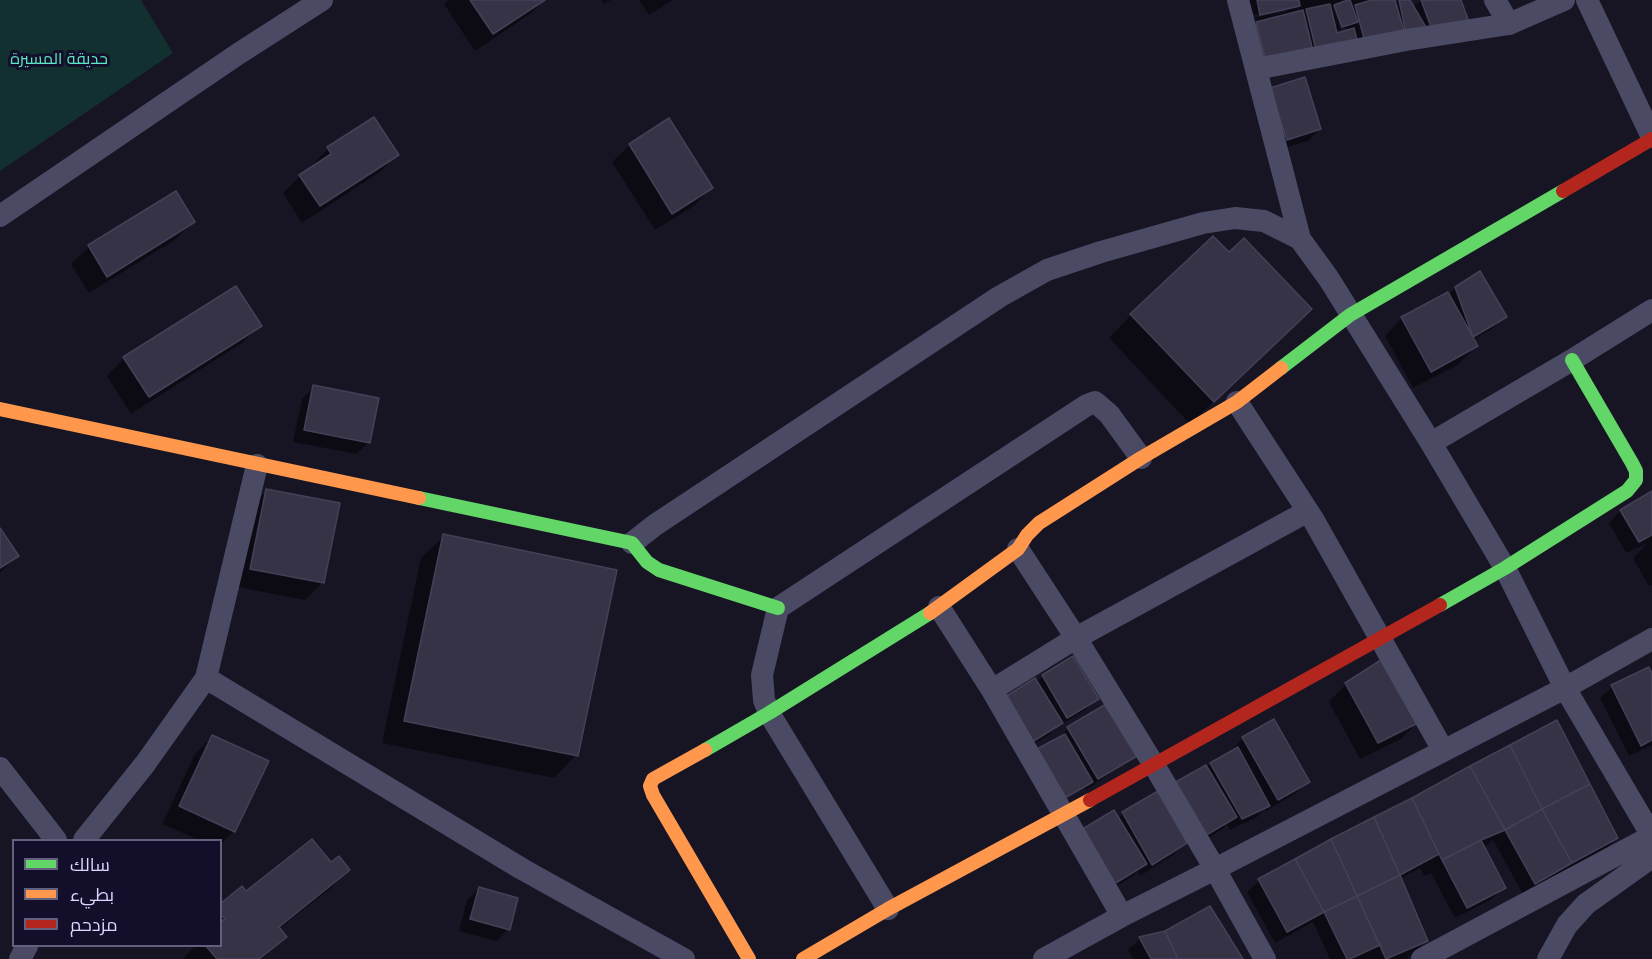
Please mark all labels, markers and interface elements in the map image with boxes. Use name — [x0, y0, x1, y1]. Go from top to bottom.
park label: حديقة المسيرة — [10, 49, 108, 69]
legend — [12, 839, 222, 947]
text: سالك — [70, 853, 110, 876]
text: بطيء — [70, 883, 114, 906]
text: مزدحم — [70, 913, 118, 936]

